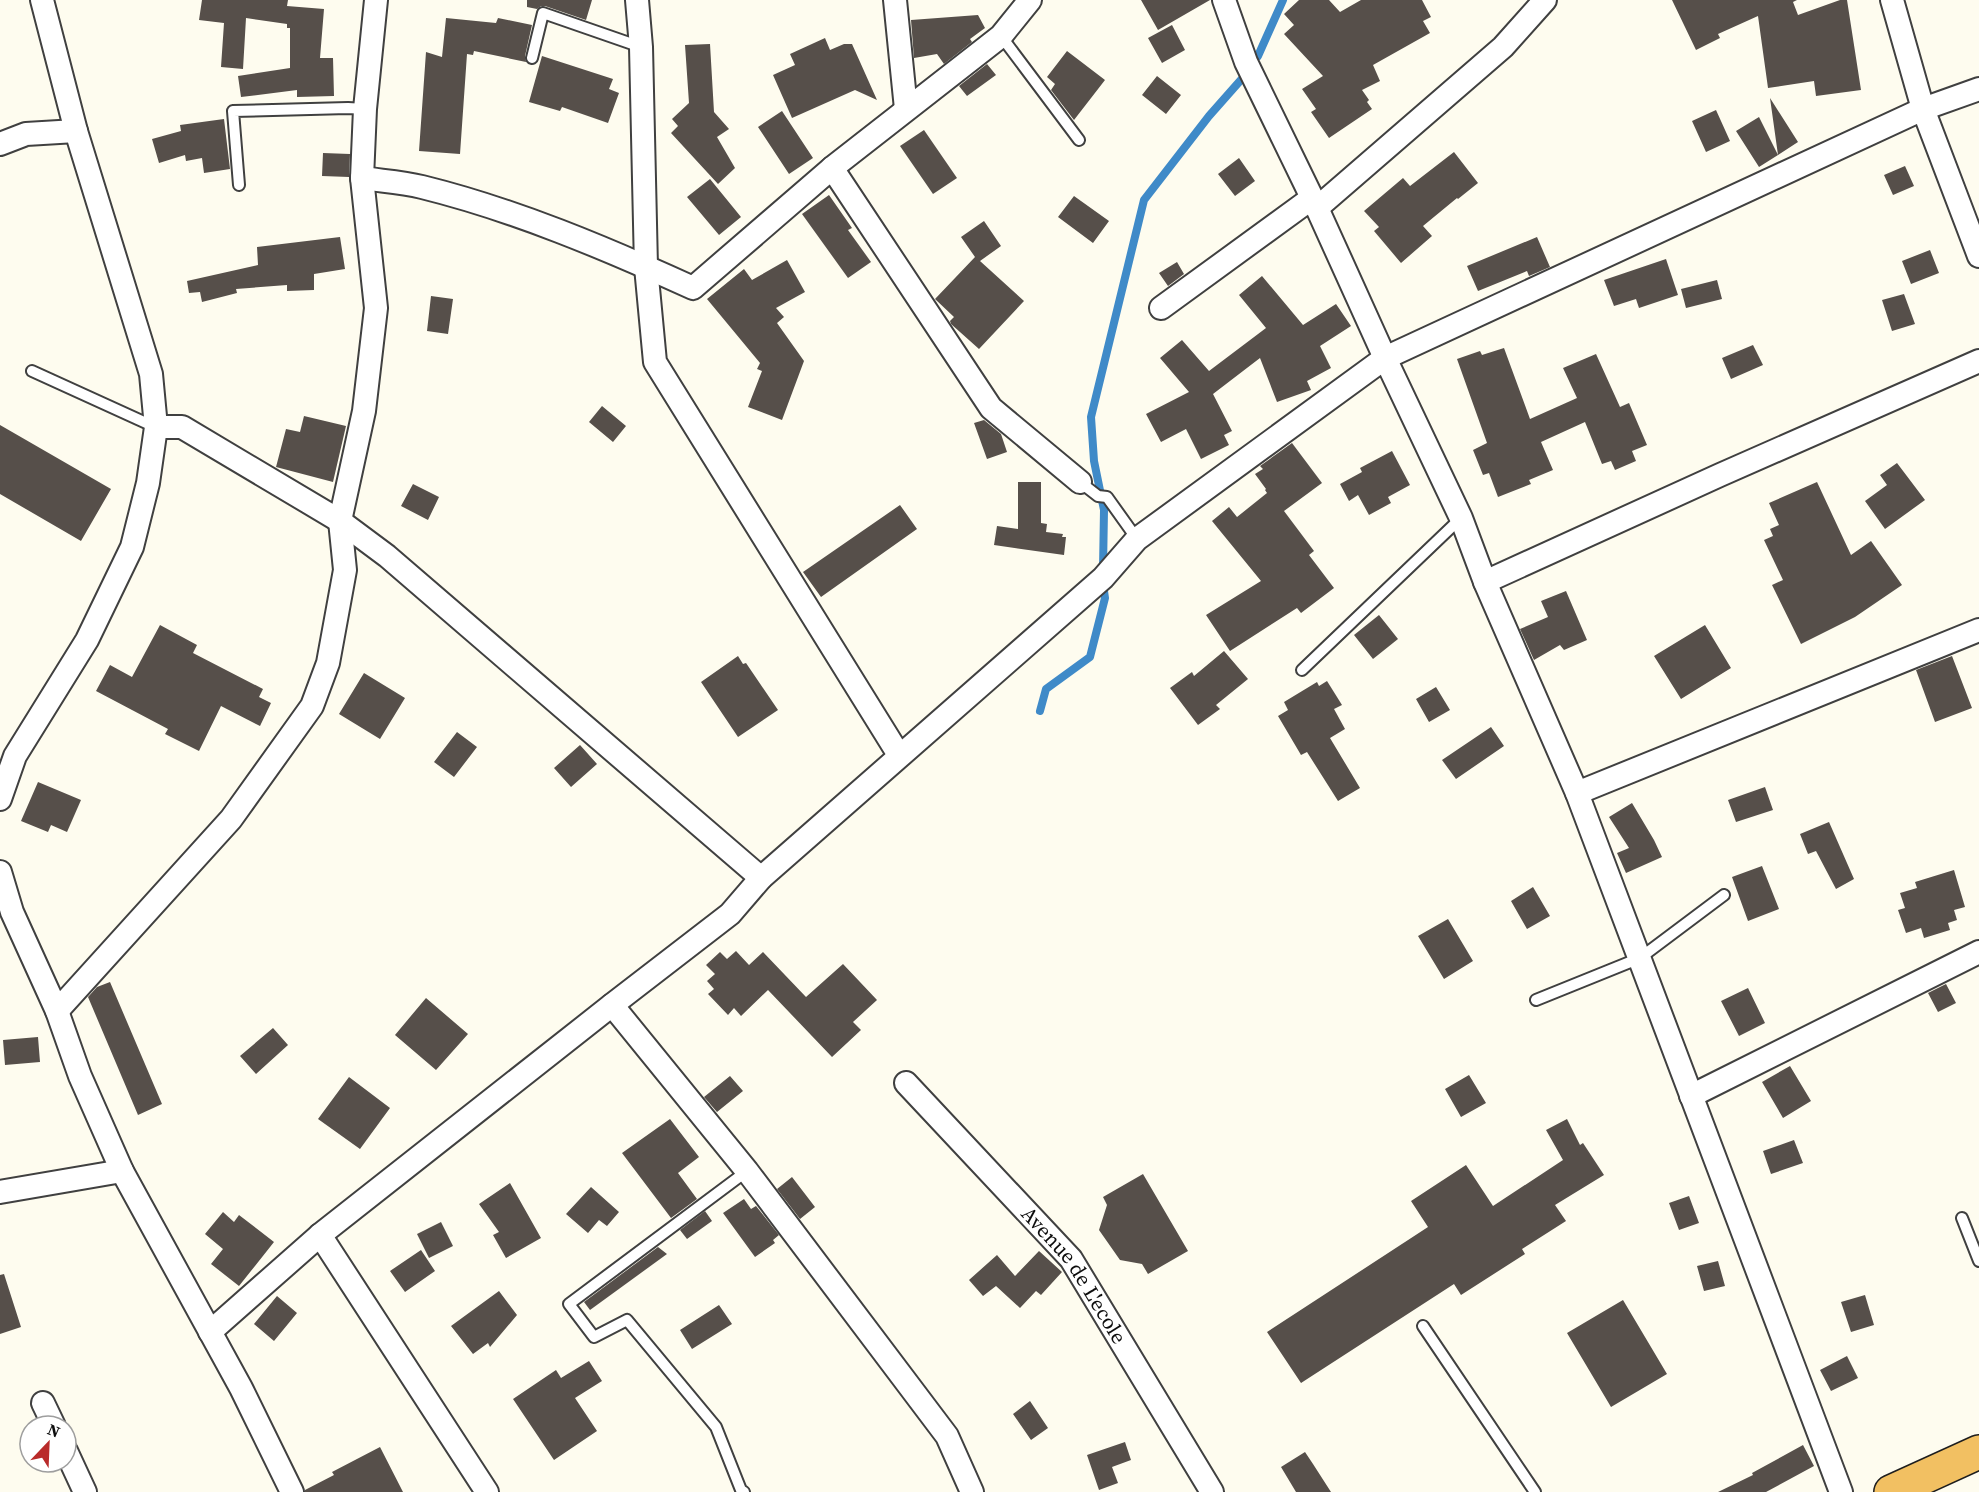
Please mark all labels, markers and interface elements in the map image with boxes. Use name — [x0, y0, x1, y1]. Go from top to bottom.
street label: Avenue de L'ecole — [1015, 1200, 1134, 1349]
north arrow — [18, 1414, 78, 1474]
text: N — [44, 1418, 64, 1443]

